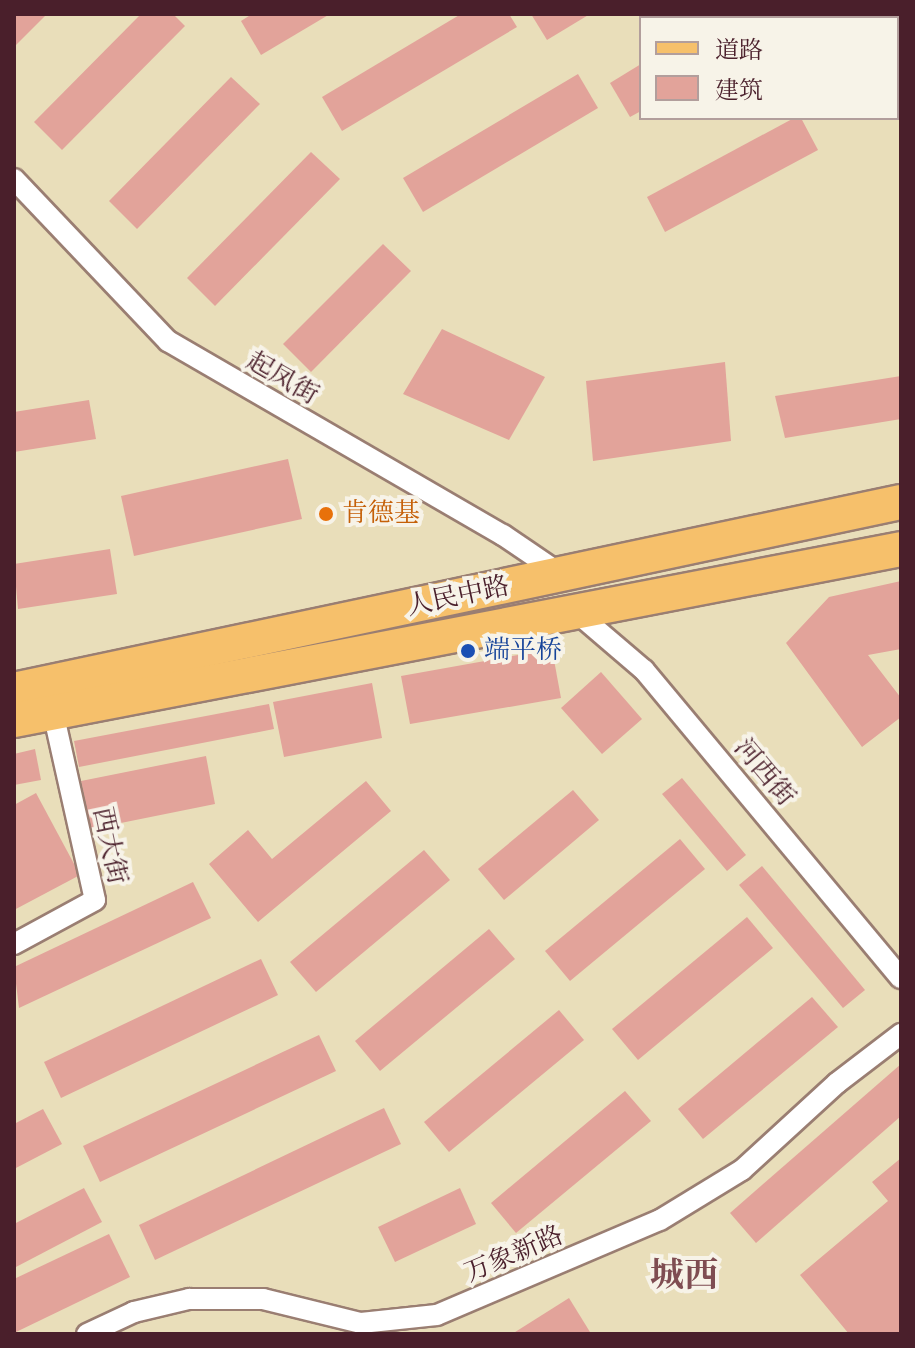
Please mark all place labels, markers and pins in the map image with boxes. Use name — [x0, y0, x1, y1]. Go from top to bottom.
place label: 肯德基 — [342, 498, 420, 530]
marker: 肯德基 — [317, 505, 335, 523]
place label: 端平桥 — [484, 635, 562, 667]
marker: 端平桥 — [459, 642, 477, 660]

